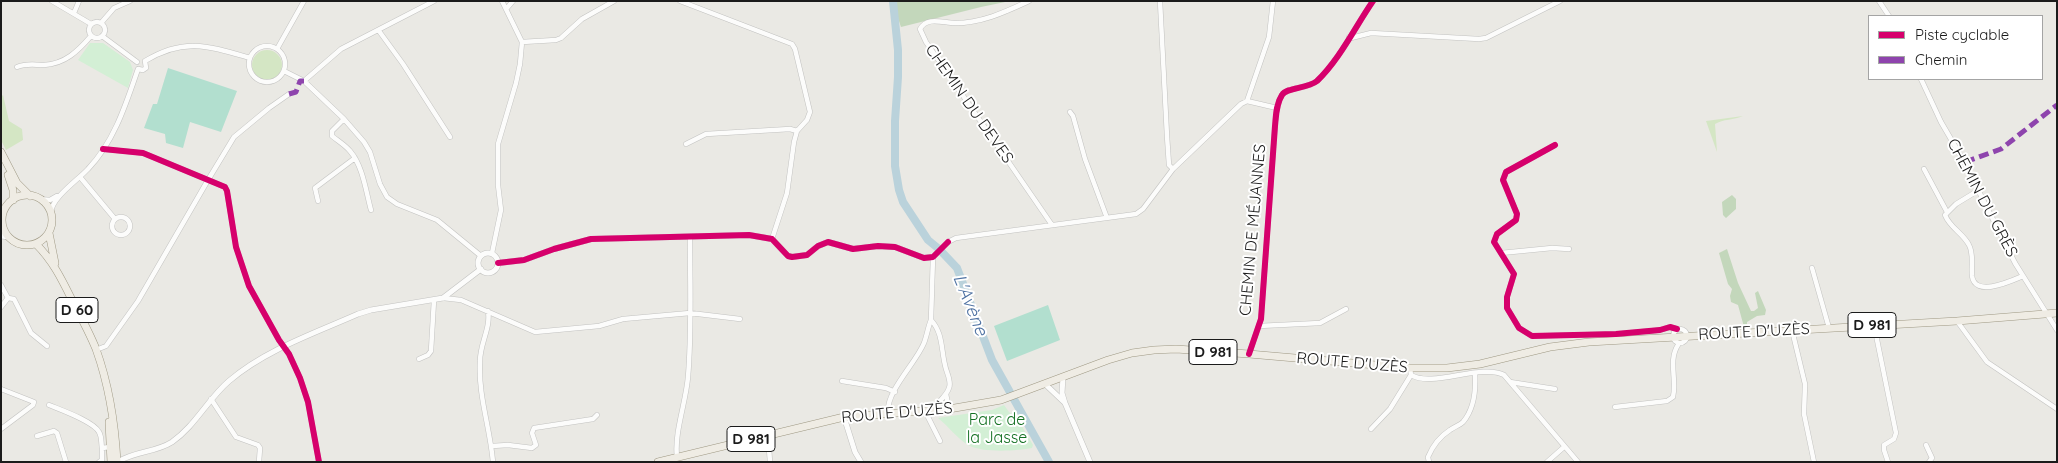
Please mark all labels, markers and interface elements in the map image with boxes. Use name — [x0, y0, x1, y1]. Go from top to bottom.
legend — [1868, 15, 2043, 80]
text: Piste cyclable — [1915, 25, 2009, 44]
street label: CHEMIN DU DEVES — [921, 41, 1017, 167]
text: Chemin — [1915, 50, 1967, 69]
street label: CHEMIN DU GRÈS — [1943, 135, 2021, 261]
street label: CHEMIN DE MÉJANNES — [1236, 143, 1270, 317]
water label: L'Avène — [948, 271, 992, 339]
road number: D 60 — [56, 298, 98, 322]
road number: D 981 — [1848, 312, 1896, 338]
street label: ROUTE D'UZÈS — [1698, 319, 1810, 345]
road number: D 981 — [1189, 340, 1237, 364]
street label: ROUTE D'UZÈS — [1296, 349, 1408, 377]
street label: ROUTE D'UZÈS — [841, 399, 953, 427]
park label: Parc de la Jasse — [967, 410, 1027, 448]
road number: D 981 — [727, 426, 775, 452]

